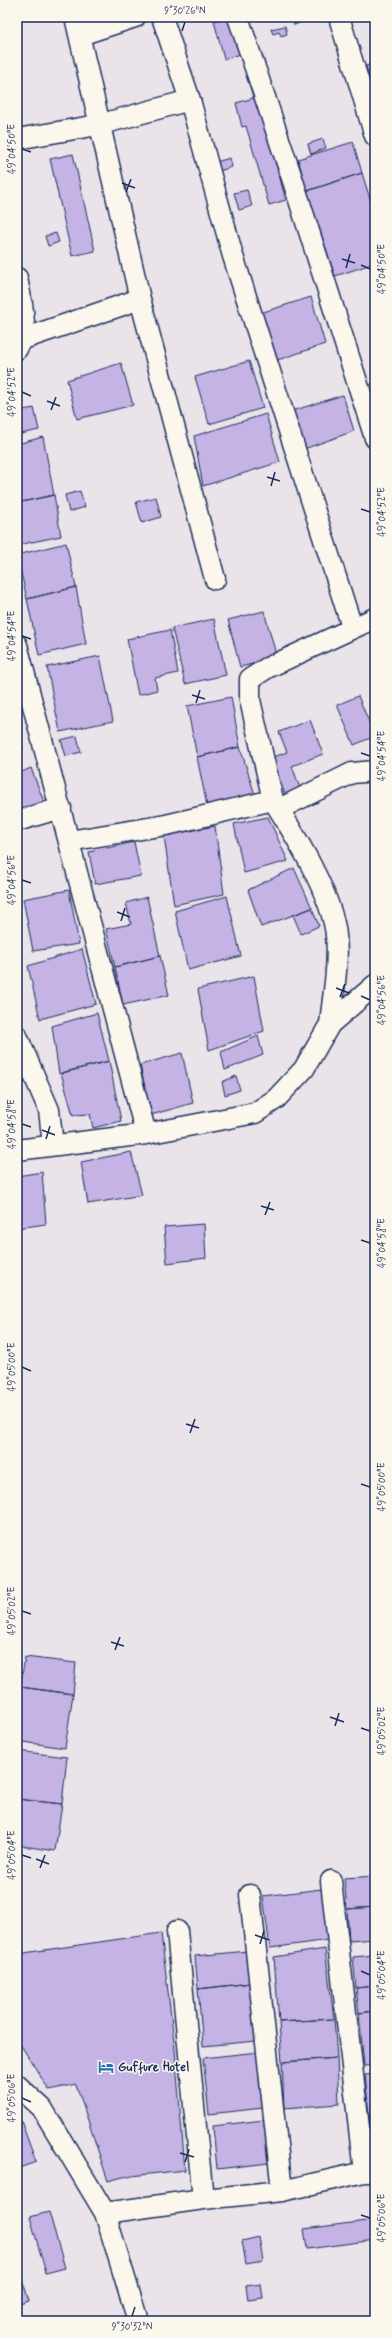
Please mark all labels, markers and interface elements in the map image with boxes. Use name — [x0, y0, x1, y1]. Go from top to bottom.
text: 9°30'26"N — [164, 4, 206, 18]
text: 49°04'50"E — [5, 124, 19, 174]
text: 49°04'50"E — [375, 244, 389, 294]
text: 49°04'52"E — [5, 367, 19, 417]
text: 49°04'52"E — [375, 487, 389, 537]
text: 49°04'54"E — [5, 611, 19, 661]
text: 49°04'54"E — [375, 731, 389, 781]
text: 49°04'56"E — [5, 855, 19, 905]
text: 49°04'56"E — [375, 975, 389, 1025]
text: 49°04'58"E — [5, 1099, 19, 1149]
text: 49°04'58"E — [375, 1218, 389, 1268]
text: 49°05'00"E — [5, 1342, 19, 1392]
text: 49°05'00"E — [375, 1462, 389, 1512]
text: 49°05'02"E — [5, 1587, 19, 1635]
text: 49°05'02"E — [375, 1707, 389, 1755]
text: 49°05'04"E — [5, 1830, 19, 1880]
text: 49°05'04"E — [375, 1950, 389, 2000]
hotel icon: Guffure Hotel — [97, 2058, 115, 2076]
place label: Guffure Hotel — [118, 2059, 189, 2076]
text: 49°05'06"E — [5, 2073, 19, 2122]
text: 49°05'06"E — [375, 2193, 389, 2242]
text: 9°30'32"N — [112, 2320, 153, 2334]

